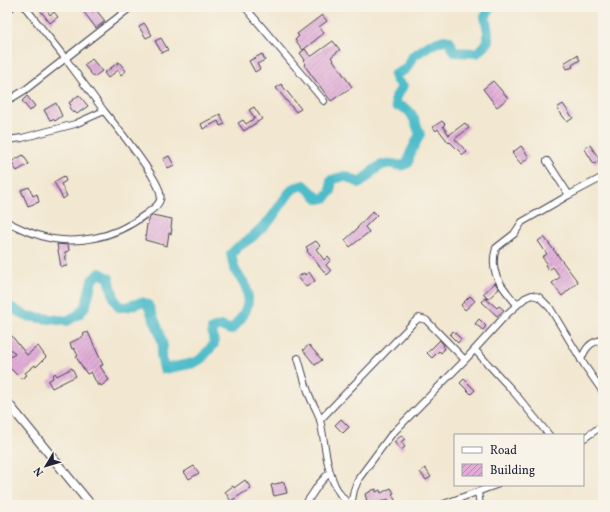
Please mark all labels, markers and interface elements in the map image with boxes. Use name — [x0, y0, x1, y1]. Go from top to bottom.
legend — [454, 434, 584, 486]
text: Road — [490, 443, 517, 459]
north arrow — [26, 446, 66, 486]
text: N — [31, 463, 48, 479]
text: Building — [490, 463, 535, 479]

